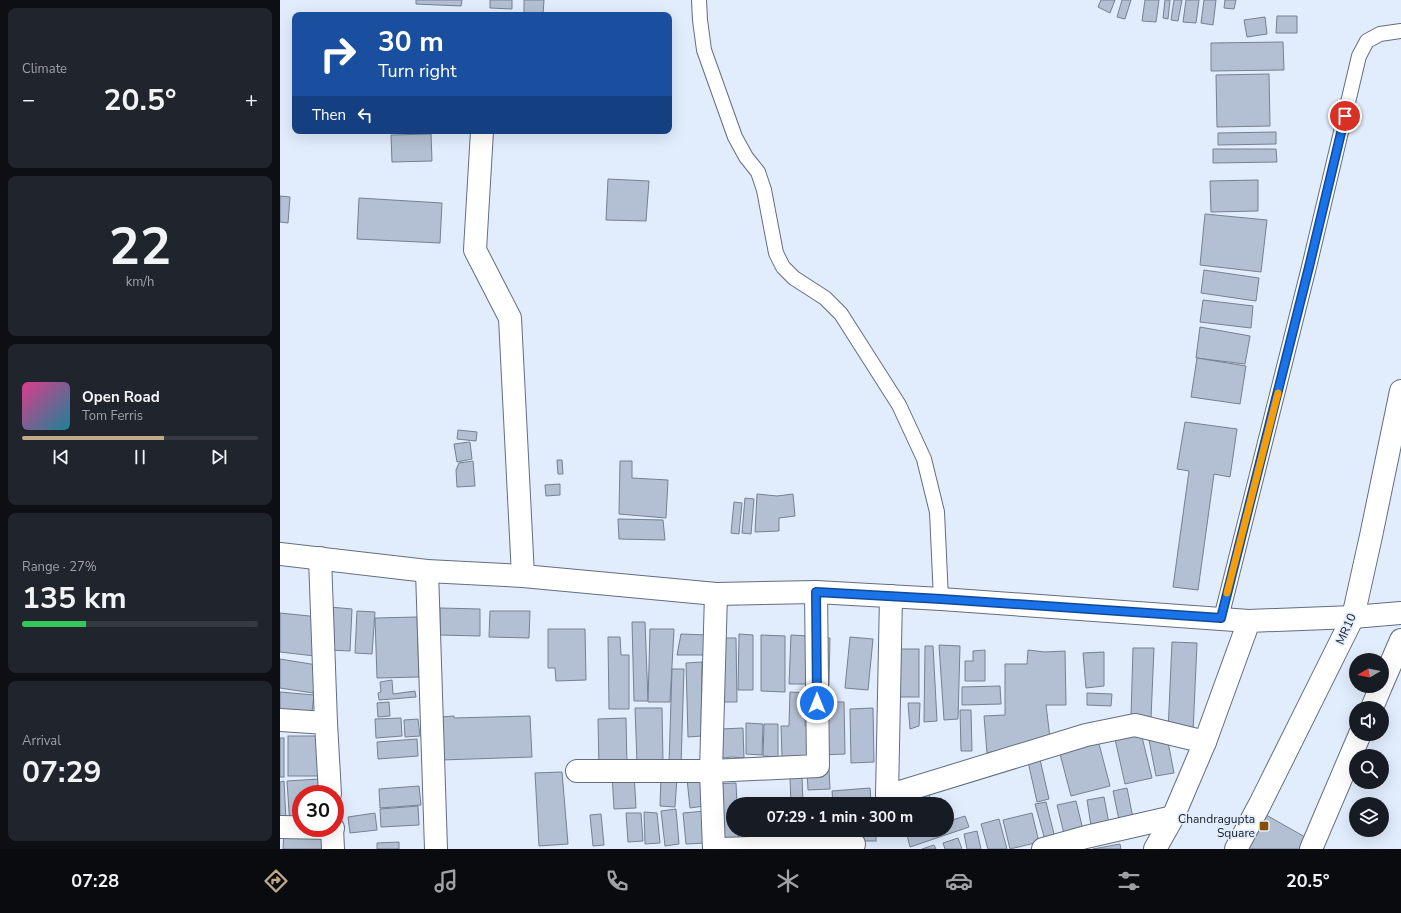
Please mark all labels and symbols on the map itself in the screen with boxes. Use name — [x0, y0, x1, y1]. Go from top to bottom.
pin — [1328, 99, 1362, 133]
street label: MR10 — [1332, 611, 1360, 647]
north arrow — [1349, 653, 1389, 693]
position arrow — [796, 682, 838, 724]
speed limit sign: 30 — [292, 785, 344, 837]
place label: Chandragupta Square — [1178, 811, 1255, 841]
marker: Chandragupta Square — [1258, 820, 1270, 832]

